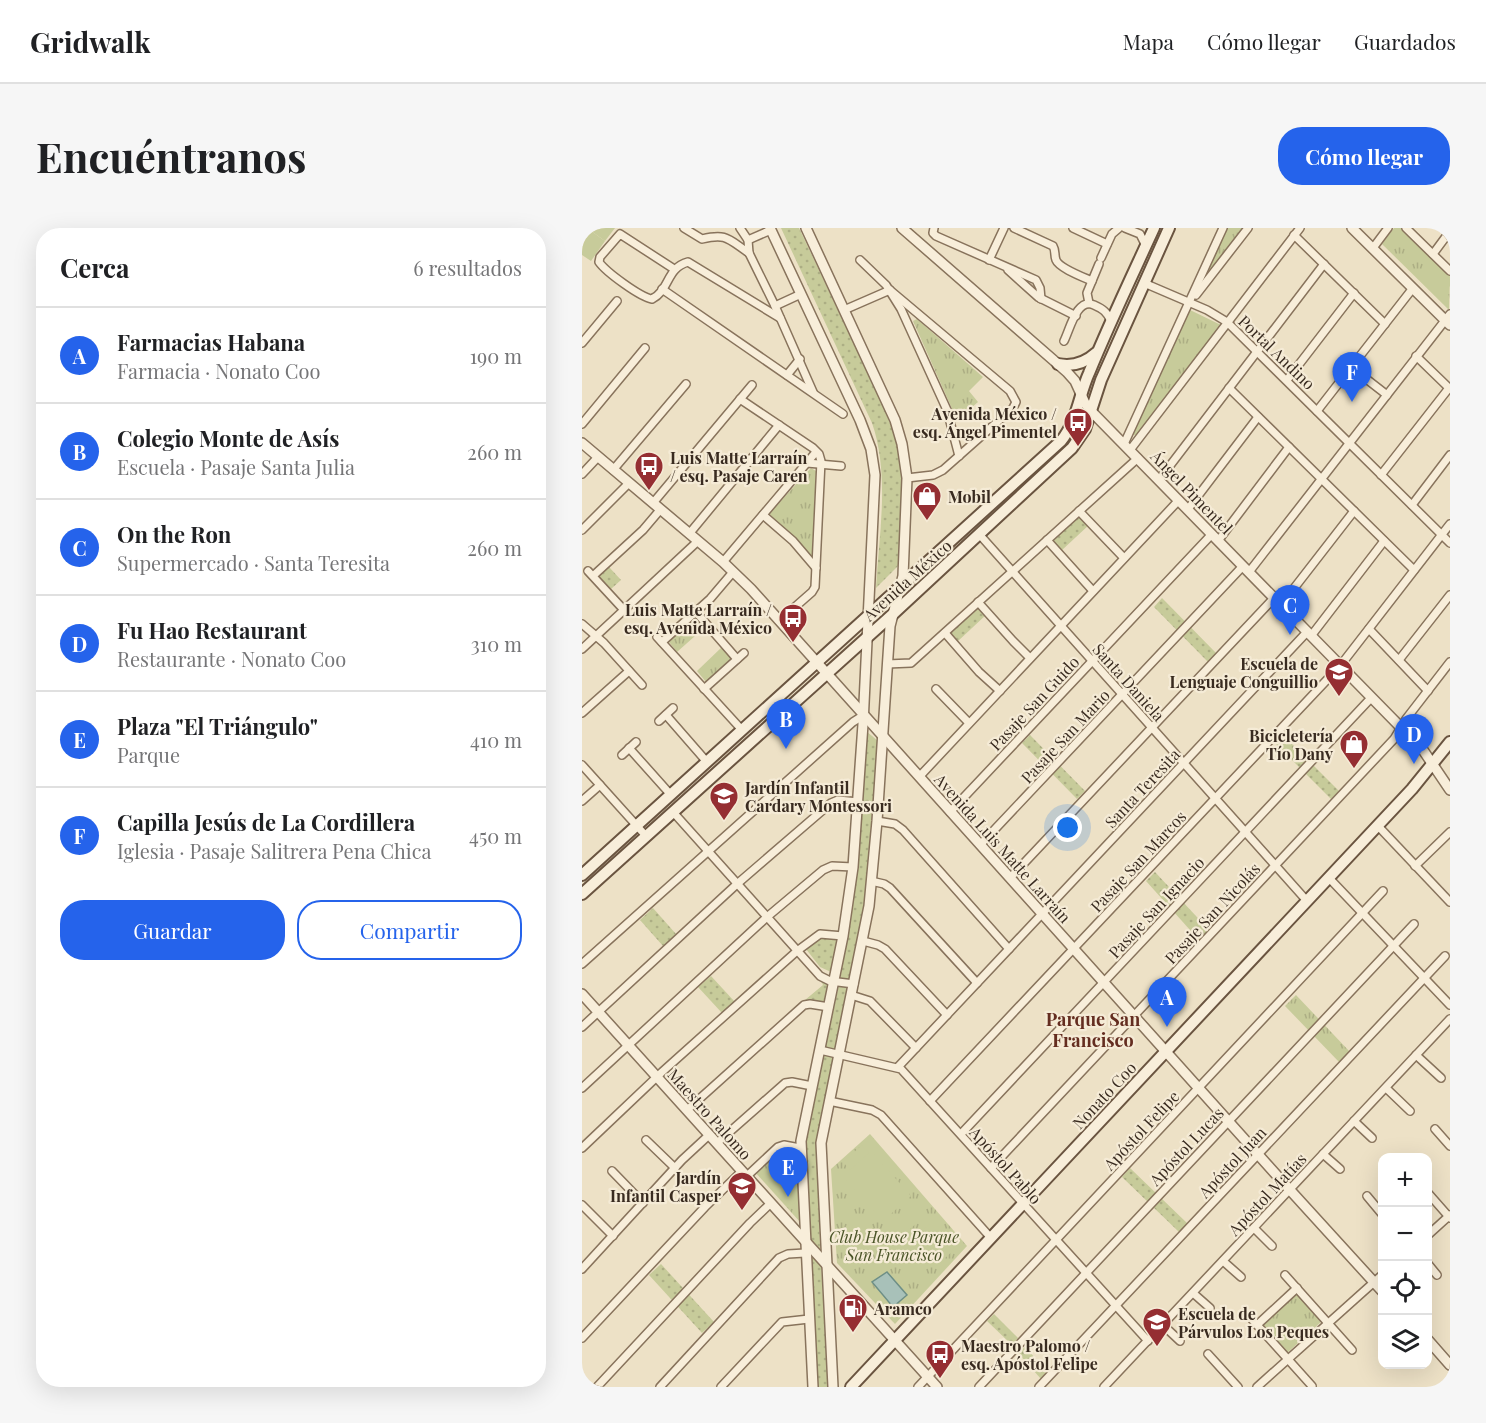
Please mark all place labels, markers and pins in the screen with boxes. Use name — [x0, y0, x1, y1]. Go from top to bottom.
pin: F — [1332, 352, 1372, 402]
place label: Avenida México / esq. Ángel Pimentel — [913, 403, 1057, 442]
bus stop icon: Avenida México / esq. Ángel Pimentel — [1062, 406, 1094, 448]
place label: Luis Matte Larraín / esq. Pasaje Caren — [670, 447, 808, 486]
bus stop icon: Luis Matte Larraín / esq. Pasaje Caren — [633, 450, 665, 492]
shop icon: Mobil — [911, 480, 943, 522]
place label: Mobil — [948, 486, 991, 507]
pin: C — [1270, 586, 1310, 635]
place label: Luis Matte Larraín / esq. Avenida México — [624, 599, 772, 638]
bus stop icon: Luis Matte Larraín / esq. Avenida México — [777, 602, 809, 644]
place label: Escuela de Lenguaje Conguillio — [1169, 653, 1318, 692]
school or university icon: Escuela de Lenguaje Conguillio — [1323, 656, 1355, 698]
pin: B — [766, 700, 806, 749]
pin: D — [1394, 714, 1434, 764]
place label: Bicicletería Tío Dany — [1249, 725, 1334, 764]
shop icon: Bicicletería Tío Dany — [1338, 728, 1370, 770]
place label: Jardín Infantil Cardary Montessori — [744, 777, 892, 816]
school or university icon: Jardín Infantil Cardary Montessori — [708, 780, 740, 822]
pin: A — [1148, 978, 1186, 1027]
pin: E — [768, 1148, 808, 1197]
place label: Jardín Infantil Casper — [610, 1167, 722, 1206]
school or university icon: Jardín Infantil Casper — [726, 1170, 758, 1212]
fuel station icon: Aramco — [837, 1292, 869, 1334]
place label: Aramco — [873, 1298, 932, 1319]
place label: Escuela de Párvulos Los Peques — [1178, 1303, 1329, 1342]
school or university icon: Escuela de Párvulos Los Peques — [1141, 1306, 1173, 1348]
place label: Maestro Palomo / esq. Apóstol Felipe — [961, 1335, 1098, 1374]
bus stop icon: Maestro Palomo / esq. Apóstol Felipe — [924, 1338, 956, 1380]

